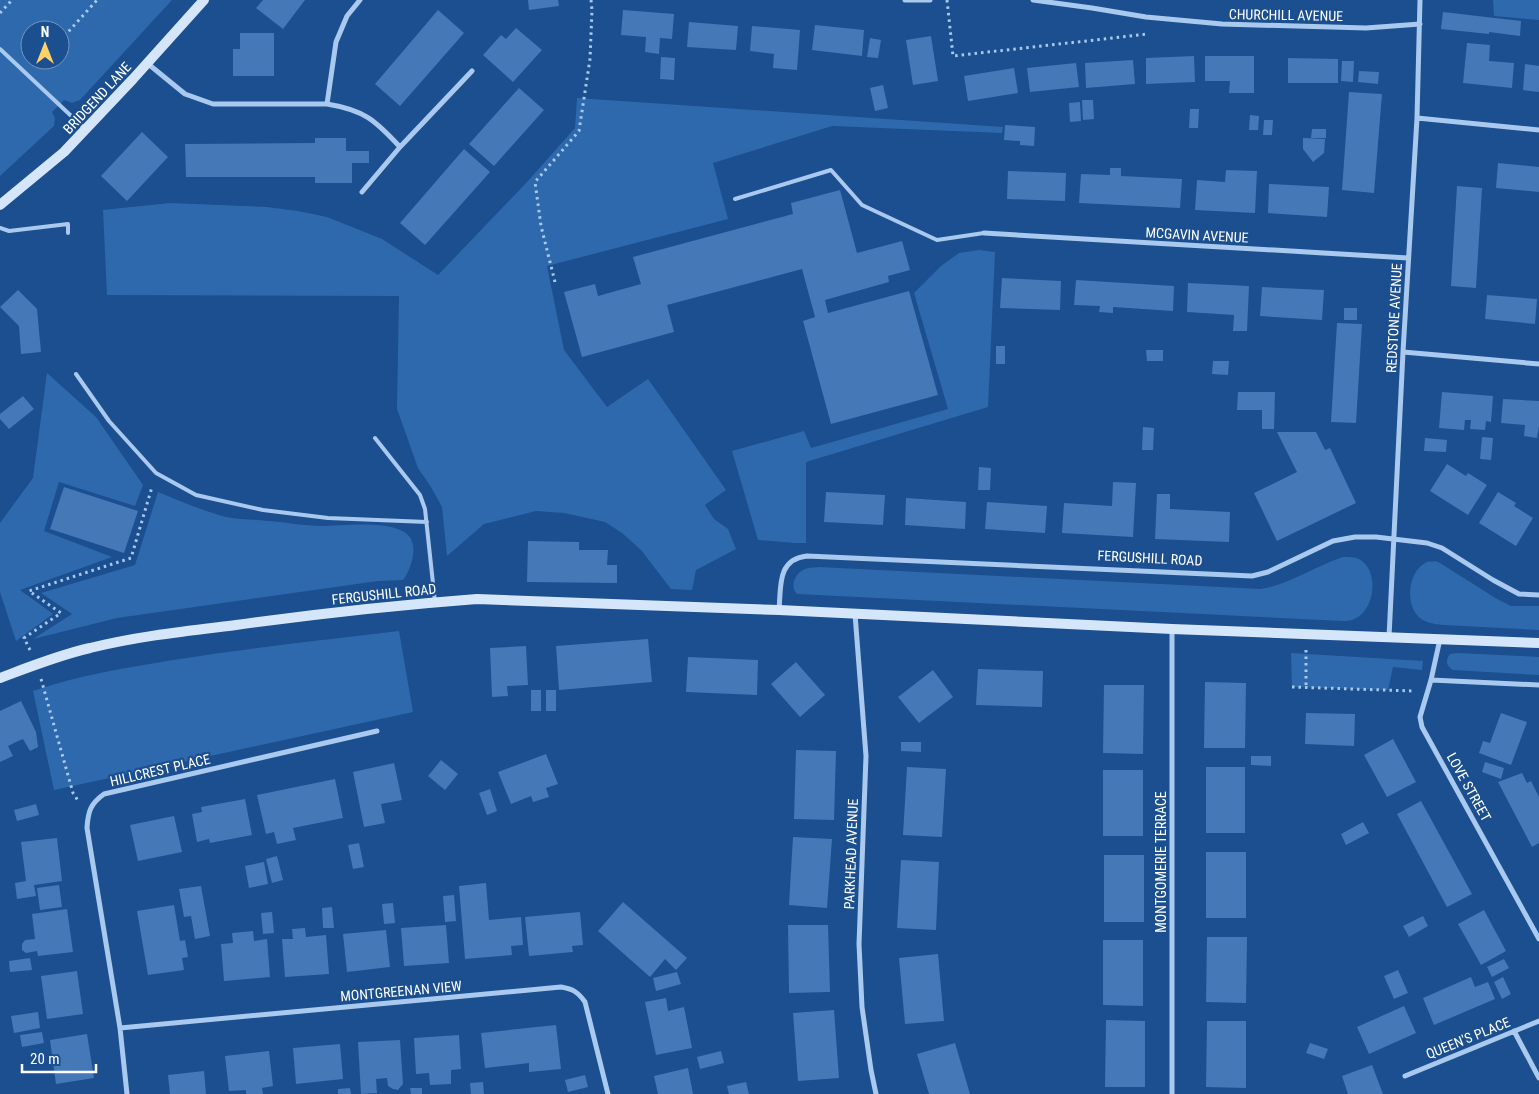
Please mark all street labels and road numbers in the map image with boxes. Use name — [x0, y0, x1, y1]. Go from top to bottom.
street label: CHURCHILL AVENUE — [1229, 6, 1343, 24]
street label: BRIDGEND LANE — [60, 59, 134, 137]
street label: MCGAVIN AVENUE — [1145, 224, 1249, 246]
street label: REDSTONE AVENUE — [1383, 263, 1405, 373]
street label: FERGUSHILL ROAD — [1097, 547, 1203, 569]
street label: FERGUSHILL ROAD — [331, 581, 437, 607]
street label: LOVE STREET — [1444, 750, 1494, 824]
street label: HILLCREST PLACE — [108, 751, 212, 789]
street label: MONTGOMERIE TERRACE — [1153, 791, 1169, 933]
street label: PARKHEAD AVENUE — [841, 798, 861, 910]
street label: MONTGREENAN VIEW — [340, 978, 463, 1004]
street label: QUEEN'S PLACE — [1424, 1014, 1512, 1062]

